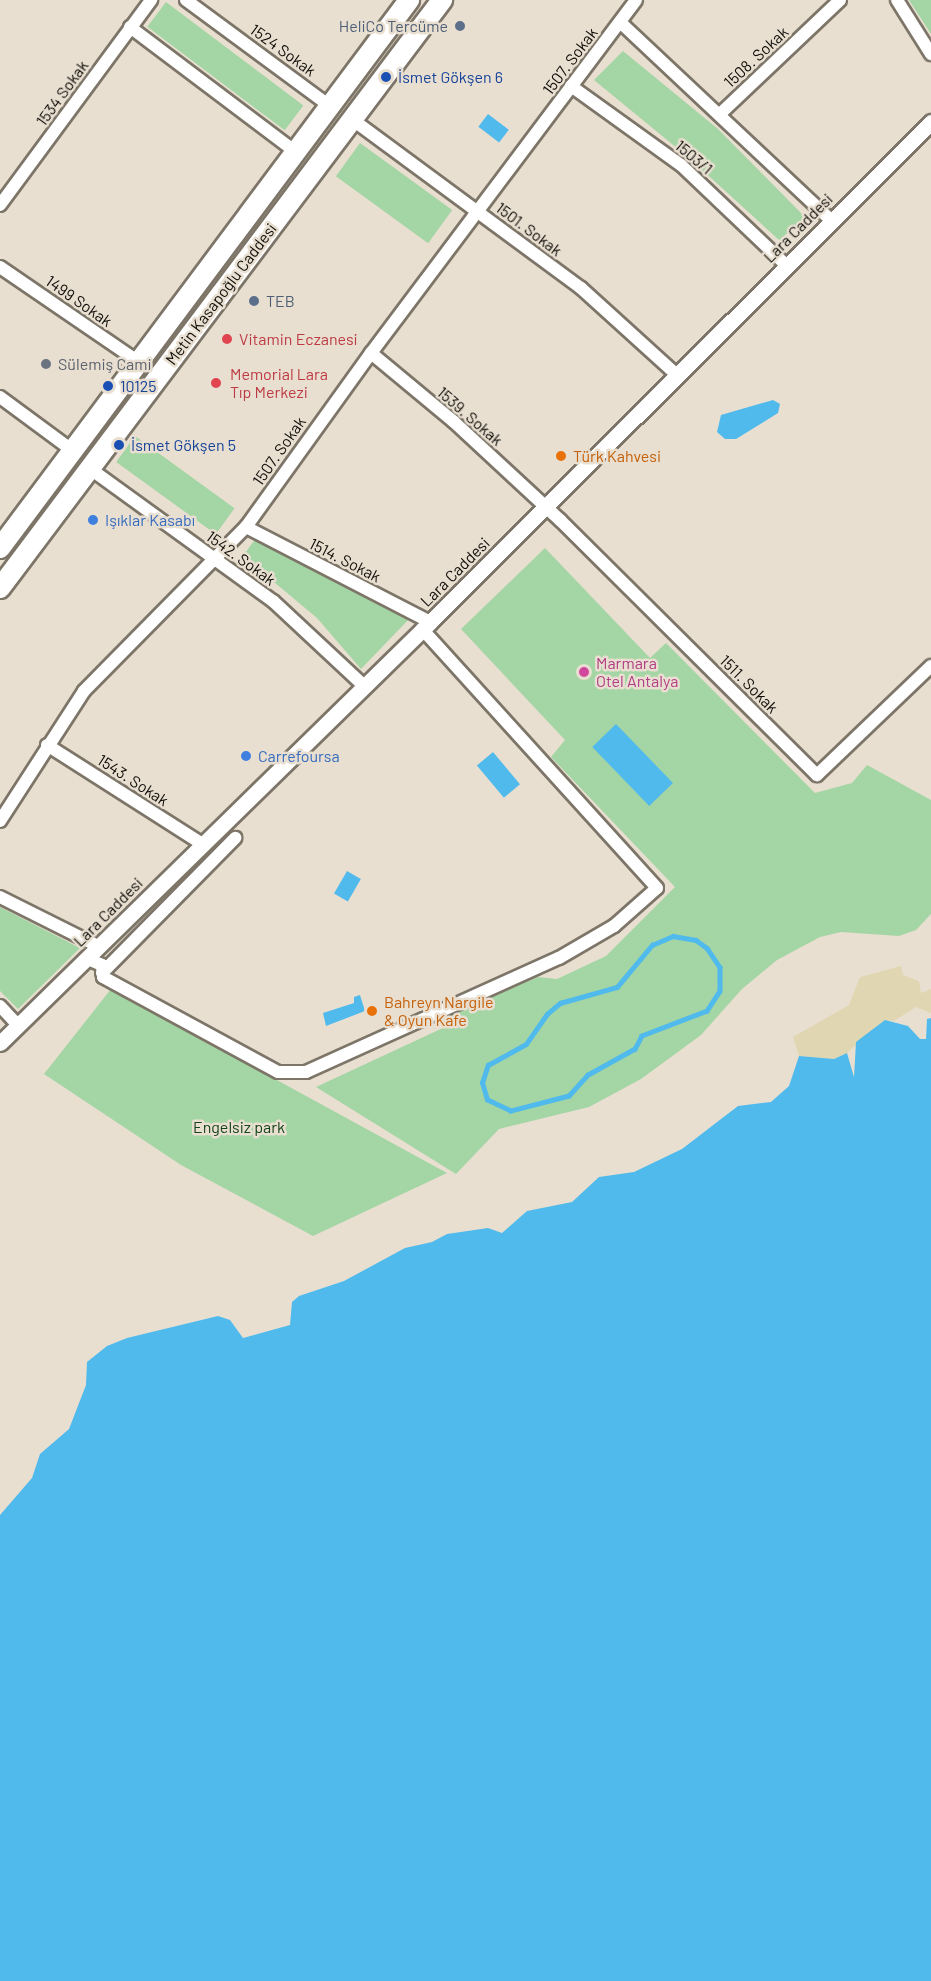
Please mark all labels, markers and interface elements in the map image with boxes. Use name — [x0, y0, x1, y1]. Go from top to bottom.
place label: HeliCo Tercüme — [339, 16, 448, 36]
marker: HeliCo Tercüme — [453, 19, 467, 33]
street label: 1524 Sokak — [246, 20, 320, 80]
street label: 1508. Sokak — [720, 22, 792, 92]
street label: 1507. Sokak — [538, 23, 602, 99]
street label: 1534 Sokak — [32, 57, 92, 129]
place label: İsmet Gökşen 6 — [398, 67, 503, 87]
marker: İsmet Gökşen 6 — [379, 70, 393, 84]
street label: 1503/1 — [671, 136, 717, 178]
street label: Lara Caddesi — [759, 189, 837, 267]
street label: 1501. Sokak — [492, 198, 566, 260]
street label: Metin Kasapoğlu Caddesi — [161, 219, 281, 369]
street label: 1499 Sokak — [42, 271, 116, 331]
place label: TEB — [266, 291, 295, 311]
marker: TEB — [247, 294, 261, 308]
place label: Vitamin Eczanesi — [239, 329, 358, 349]
marker: Vitamin Eczanesi — [220, 332, 234, 346]
place label: Sülemiş Cami — [58, 354, 152, 374]
marker: Sülemiş Cami — [39, 357, 53, 371]
place label: Memorial Lara Tıp Merkezi — [230, 364, 328, 402]
marker: Memorial Lara Tıp Merkezi — [207, 374, 225, 392]
place label: 10125 — [120, 376, 157, 396]
marker: 10125 — [101, 379, 115, 393]
street label: 1539. Sokak — [433, 382, 507, 450]
street label: 1507. Sokak — [248, 413, 310, 489]
place label: İsmet Gökşen 5 — [131, 435, 236, 455]
marker: İsmet Gökşen 5 — [112, 438, 126, 452]
place label: Türk Kahvesi — [573, 446, 661, 466]
marker: Türk Kahvesi — [554, 449, 568, 463]
place label: Işıklar Kasabı — [105, 510, 195, 530]
marker: Işıklar Kasabı — [86, 513, 100, 527]
street label: 1542. Sokak — [203, 526, 279, 590]
street label: Lara Caddesi — [416, 533, 494, 611]
street label: 1514. Sokak — [306, 534, 384, 586]
street label: 1511. Sokak — [716, 651, 782, 717]
place label: Marmara Otel Antalya — [596, 653, 678, 691]
marker: Marmara Otel Antalya — [577, 665, 591, 679]
place label: Carrefoursa — [258, 746, 340, 766]
marker: Carrefoursa — [239, 749, 253, 763]
street label: 1543. Sokak — [94, 750, 172, 810]
street label: Lara Caddesi — [69, 873, 147, 951]
place label: Bahreyn Nargile & Oyun Kafe — [384, 992, 493, 1030]
marker: Bahreyn Nargile & Oyun Kafe — [365, 1004, 379, 1018]
park label: Engelsiz park — [193, 1117, 285, 1137]

